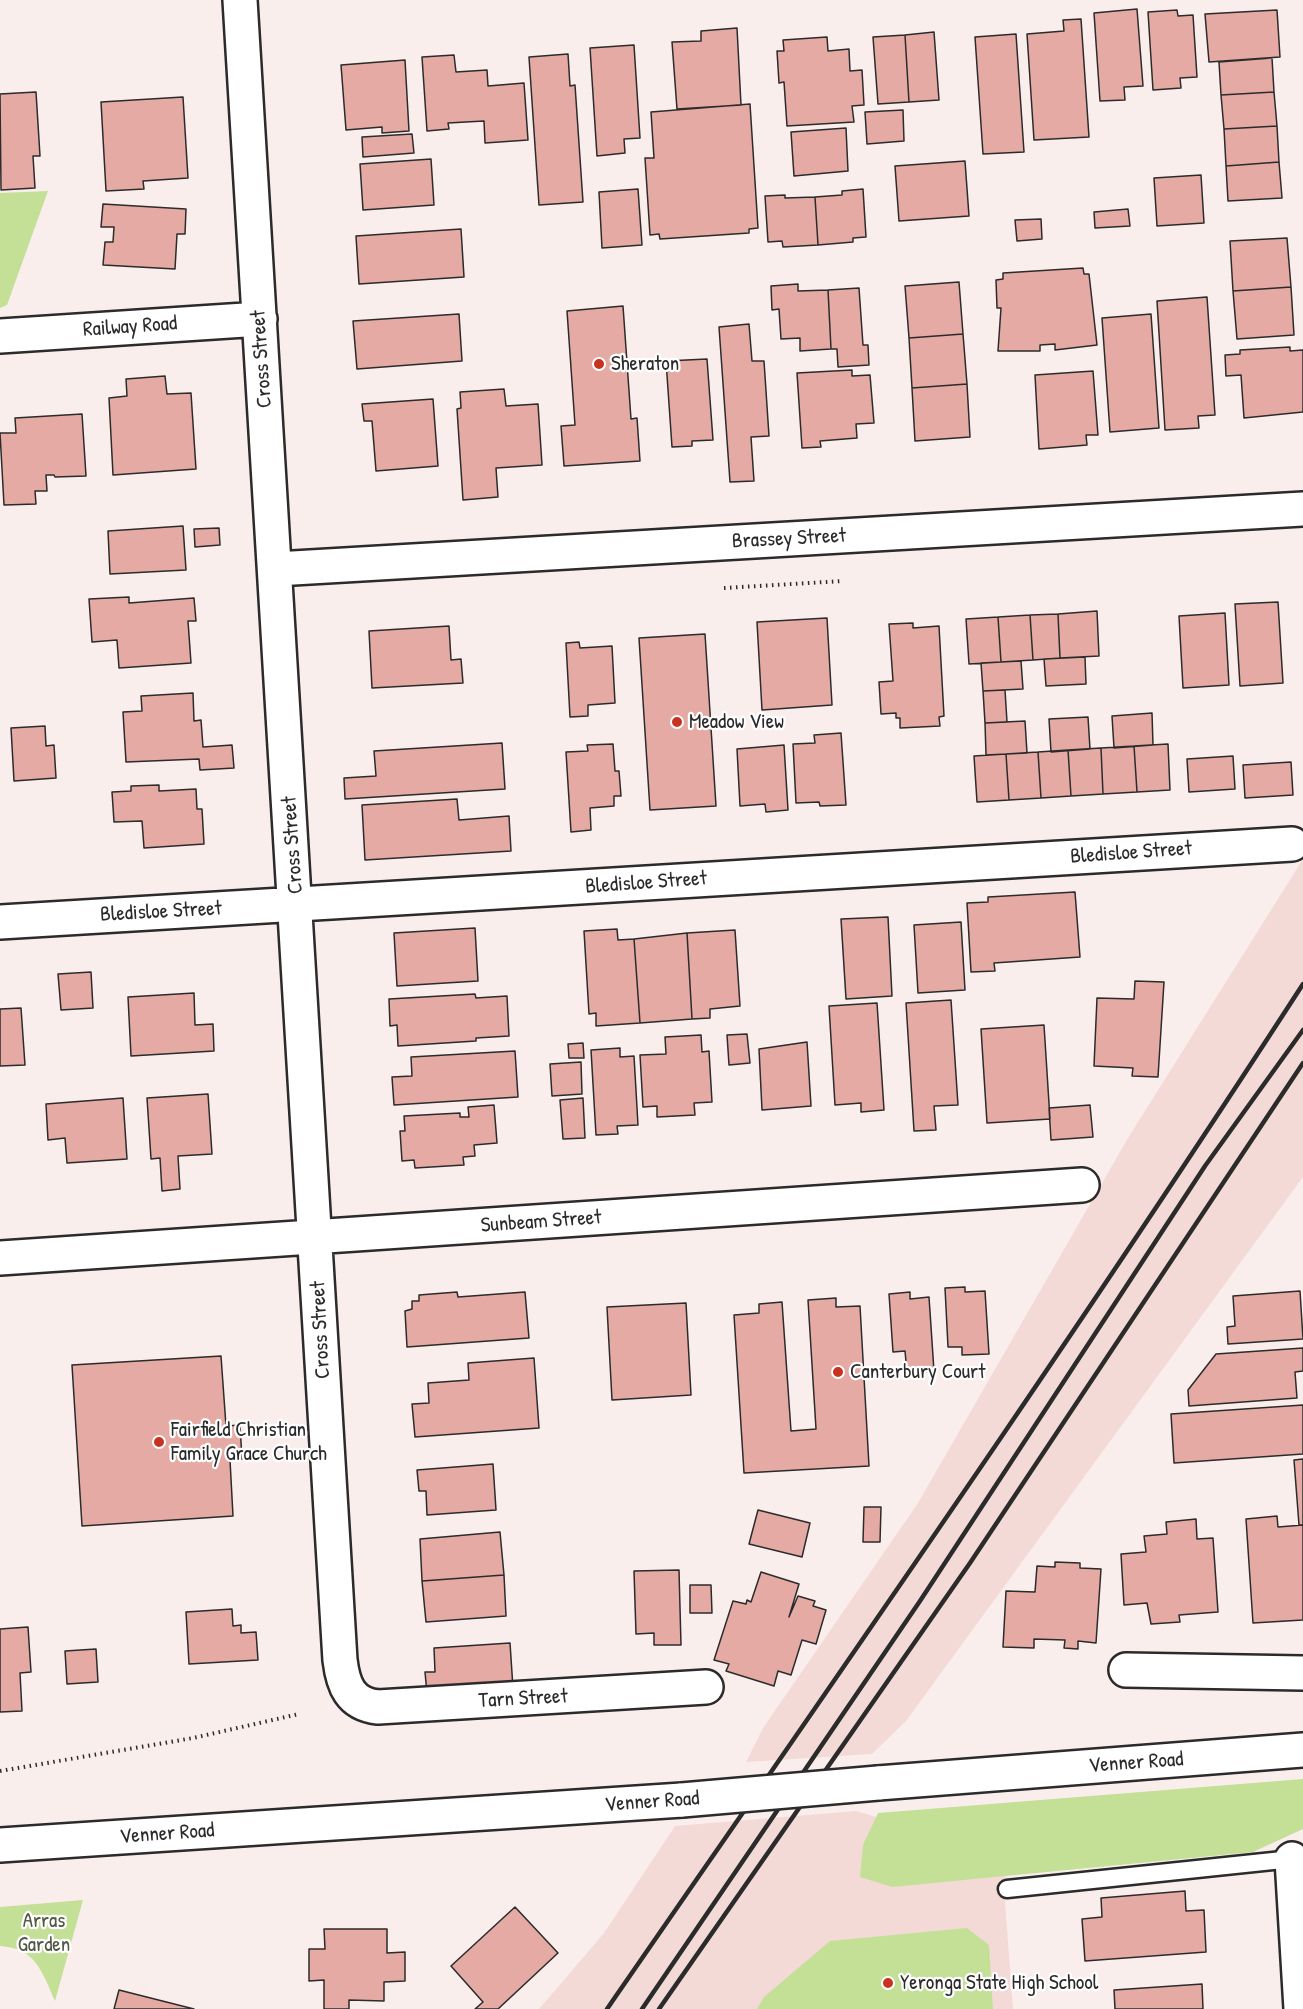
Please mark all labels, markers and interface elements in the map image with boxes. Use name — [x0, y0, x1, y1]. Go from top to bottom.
street label: Cross Street — [246, 309, 278, 409]
street label: Railway Road — [82, 311, 178, 343]
place label: Sheraton — [611, 351, 679, 377]
marker: Sheraton — [592, 357, 606, 371]
street label: Brassey Street — [731, 523, 847, 555]
place label: Meadow View — [689, 709, 784, 735]
marker: Meadow View — [670, 715, 684, 729]
street label: Cross Street — [277, 795, 309, 895]
street label: Bledisloe Street — [1069, 836, 1193, 870]
street label: Bledisloe Street — [584, 866, 708, 900]
street label: Bledisloe Street — [100, 896, 222, 928]
street label: Sunbeam Street — [480, 1205, 602, 1239]
street label: Cross Street — [306, 1280, 336, 1380]
place label: Canterbury Court — [850, 1359, 985, 1385]
marker: Canterbury Court — [831, 1365, 845, 1379]
place label: Fairfield Christian Family Grace Church — [171, 1417, 327, 1467]
marker: Fairfield Christian Family Grace Church — [152, 1435, 166, 1449]
street label: Tarn Street — [478, 1684, 568, 1714]
street label: Venner Road — [1088, 1747, 1184, 1779]
street label: Venner Road — [604, 1786, 700, 1818]
street label: Venner Road — [119, 1818, 215, 1850]
park label: Arras Garden — [18, 1908, 70, 1958]
place label: Yeronga State High School — [900, 1970, 1098, 1996]
marker: Yeronga State High School — [881, 1976, 895, 1990]

